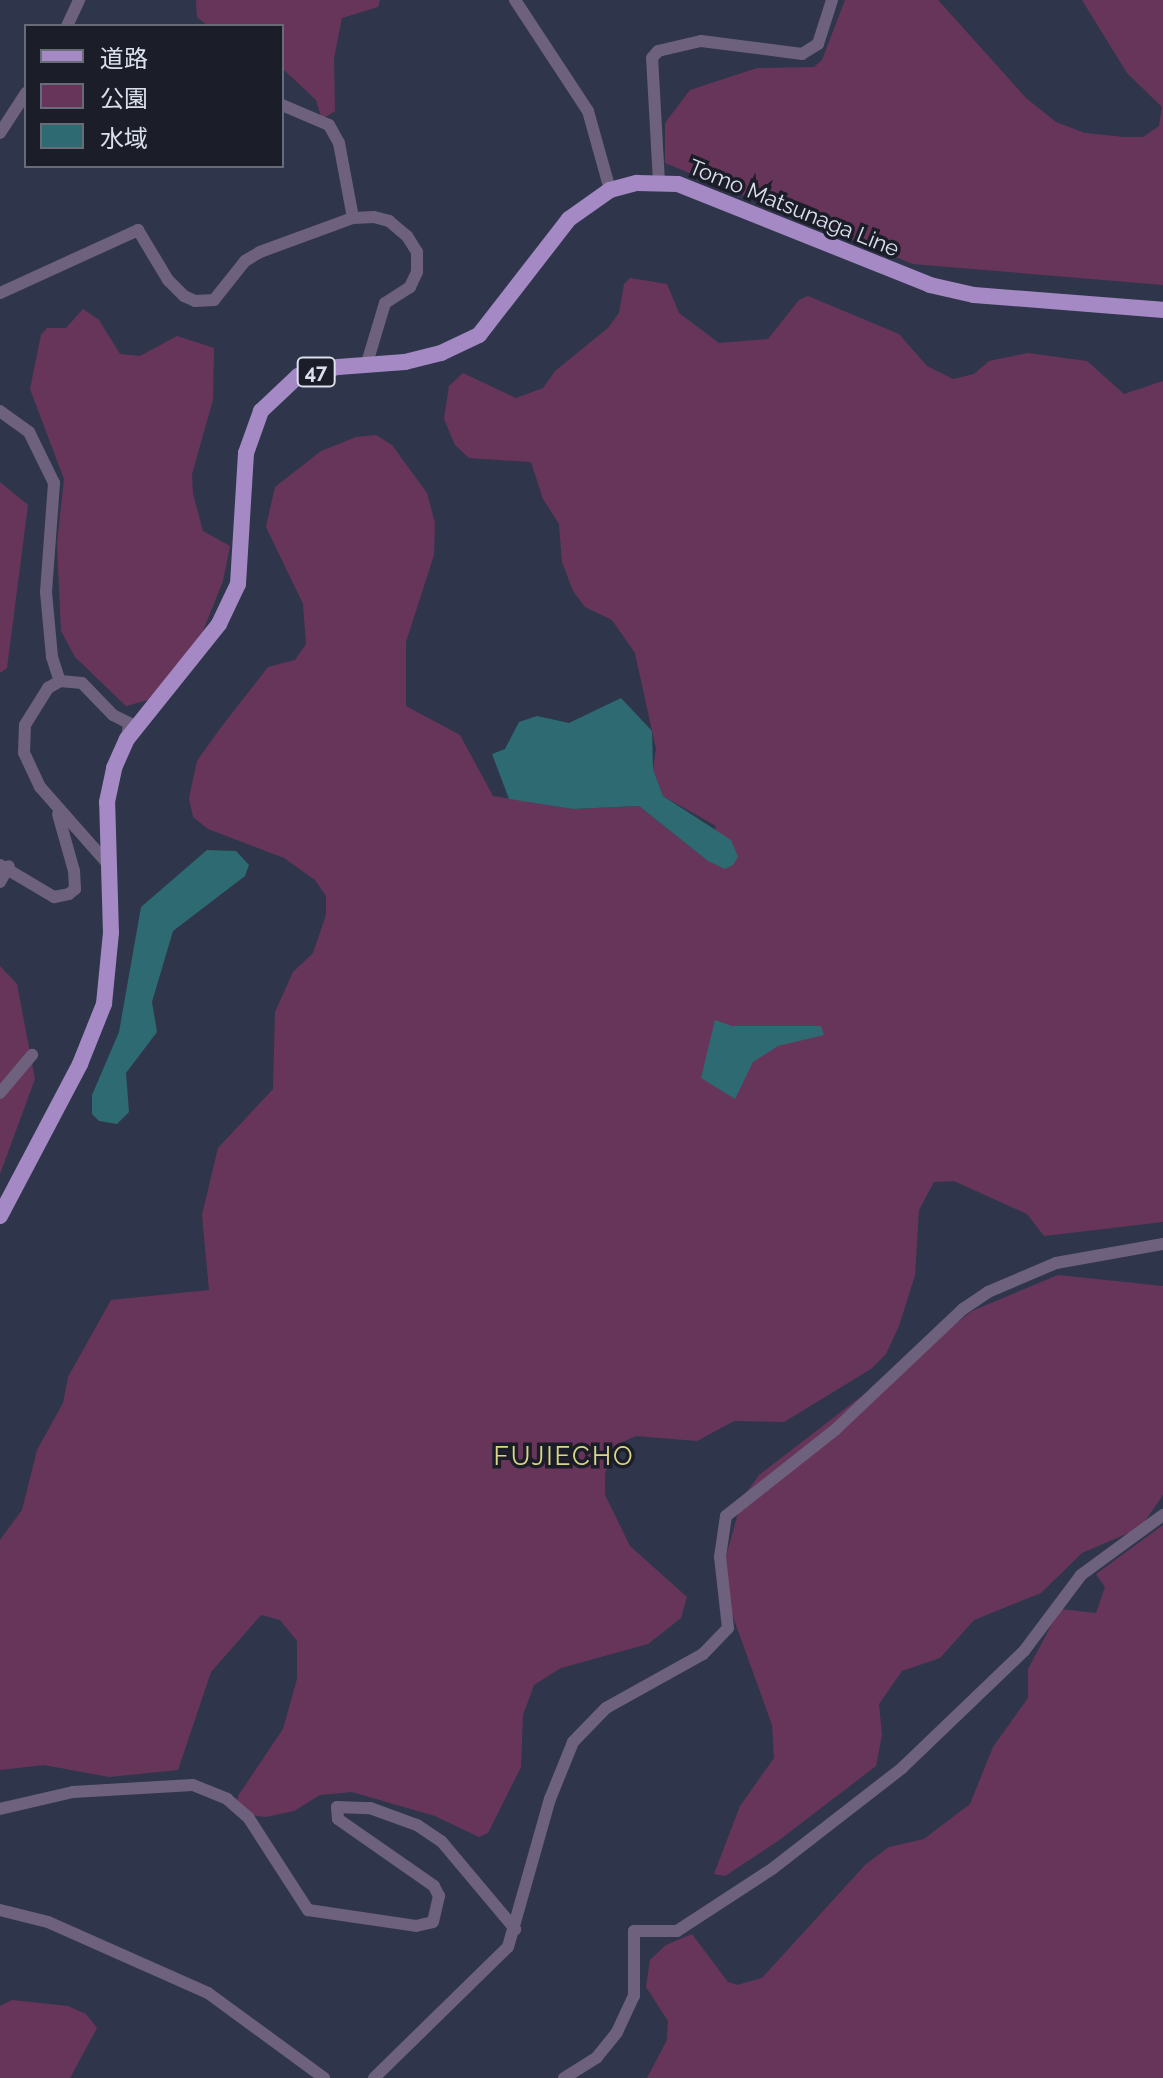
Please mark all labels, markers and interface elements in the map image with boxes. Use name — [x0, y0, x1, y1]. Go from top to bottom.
legend — [24, 24, 284, 168]
text: 道路 — [100, 44, 148, 73]
text: 公園 — [100, 84, 148, 113]
text: 水域 — [100, 124, 148, 153]
street label: Tomo Matsunaga Line — [685, 154, 903, 262]
road number: 47 — [296, 356, 336, 388]
district label: FUJIECHO — [493, 1441, 635, 1473]

